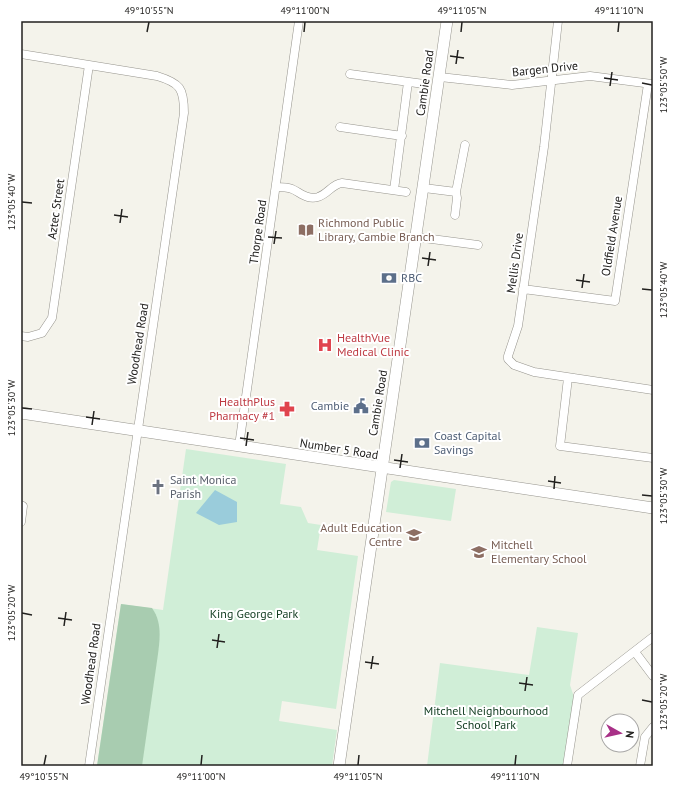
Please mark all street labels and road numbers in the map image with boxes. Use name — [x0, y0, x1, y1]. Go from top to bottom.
street label: Cambie Road — [412, 49, 437, 117]
street label: Bargen Drive — [511, 58, 579, 79]
street label: Aztec Street — [44, 178, 67, 240]
street label: Oldfield Avenue — [598, 195, 625, 277]
street label: Thorpe Road — [246, 199, 269, 265]
street label: Mellis Drive — [503, 232, 526, 294]
street label: Woodhead Road — [124, 302, 151, 386]
street label: Cambie Road — [365, 369, 390, 437]
street label: Number 5 Road — [299, 435, 379, 462]
street label: Woodhead Road — [77, 622, 104, 706]

